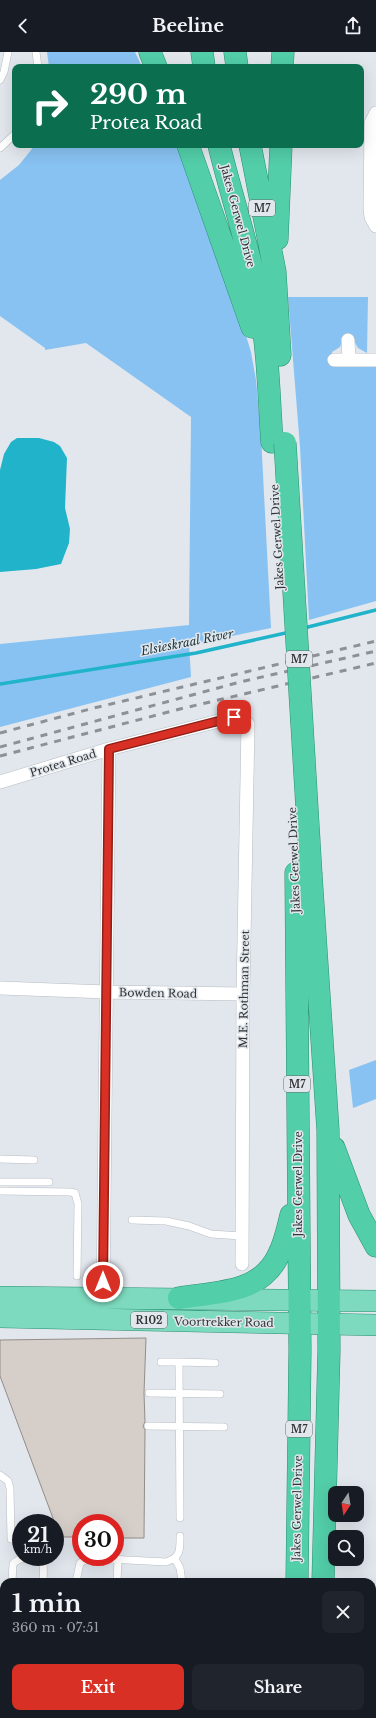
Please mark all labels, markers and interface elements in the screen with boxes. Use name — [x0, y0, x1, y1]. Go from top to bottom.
icon: back — [12, 15, 34, 37]
text: Beeline — [152, 15, 224, 37]
icon: share — [342, 15, 364, 37]
text: 290 m — [90, 77, 187, 112]
icon: right — [24, 80, 76, 132]
text: Protea Road — [90, 112, 202, 134]
street label: Jakes Gerwel Drive — [217, 161, 258, 269]
road number: M7 — [249, 200, 275, 216]
street label: Jakes Gerwel Drive — [267, 484, 287, 592]
water label: Elsieskraal River — [138, 626, 235, 659]
road number: M7 — [286, 651, 312, 667]
pin — [217, 700, 251, 734]
icon: arrive — [223, 706, 245, 728]
street label: Protea Road — [28, 746, 98, 780]
street label: Jakes Gerwel Drive — [285, 807, 303, 915]
street label: M.E. Rothman Street — [236, 929, 252, 1048]
street label: Bowden Road — [119, 985, 198, 1001]
road number: M7 — [284, 1076, 310, 1092]
street label: Jakes Gerwel Drive — [291, 1131, 305, 1239]
position arrow — [82, 1261, 124, 1303]
road number: R102 — [131, 1312, 167, 1328]
street label: Voortrekker Road — [173, 1314, 275, 1330]
road number: M7 — [286, 1421, 312, 1437]
street label: Jakes Gerwel Drive — [289, 1455, 305, 1563]
north arrow — [328, 1486, 364, 1522]
map controls — [328, 1486, 364, 1566]
speed limit sign: 30 — [72, 1514, 124, 1566]
text: 21 — [27, 1523, 49, 1547]
button: search — [328, 1530, 364, 1566]
text: km/h — [24, 1543, 52, 1556]
text: 1 min — [12, 1589, 82, 1618]
button: close — [322, 1591, 364, 1633]
text: 360 m · 07:51 — [12, 1619, 99, 1636]
button: Exit — [12, 1664, 184, 1710]
button: Share — [192, 1664, 364, 1710]

